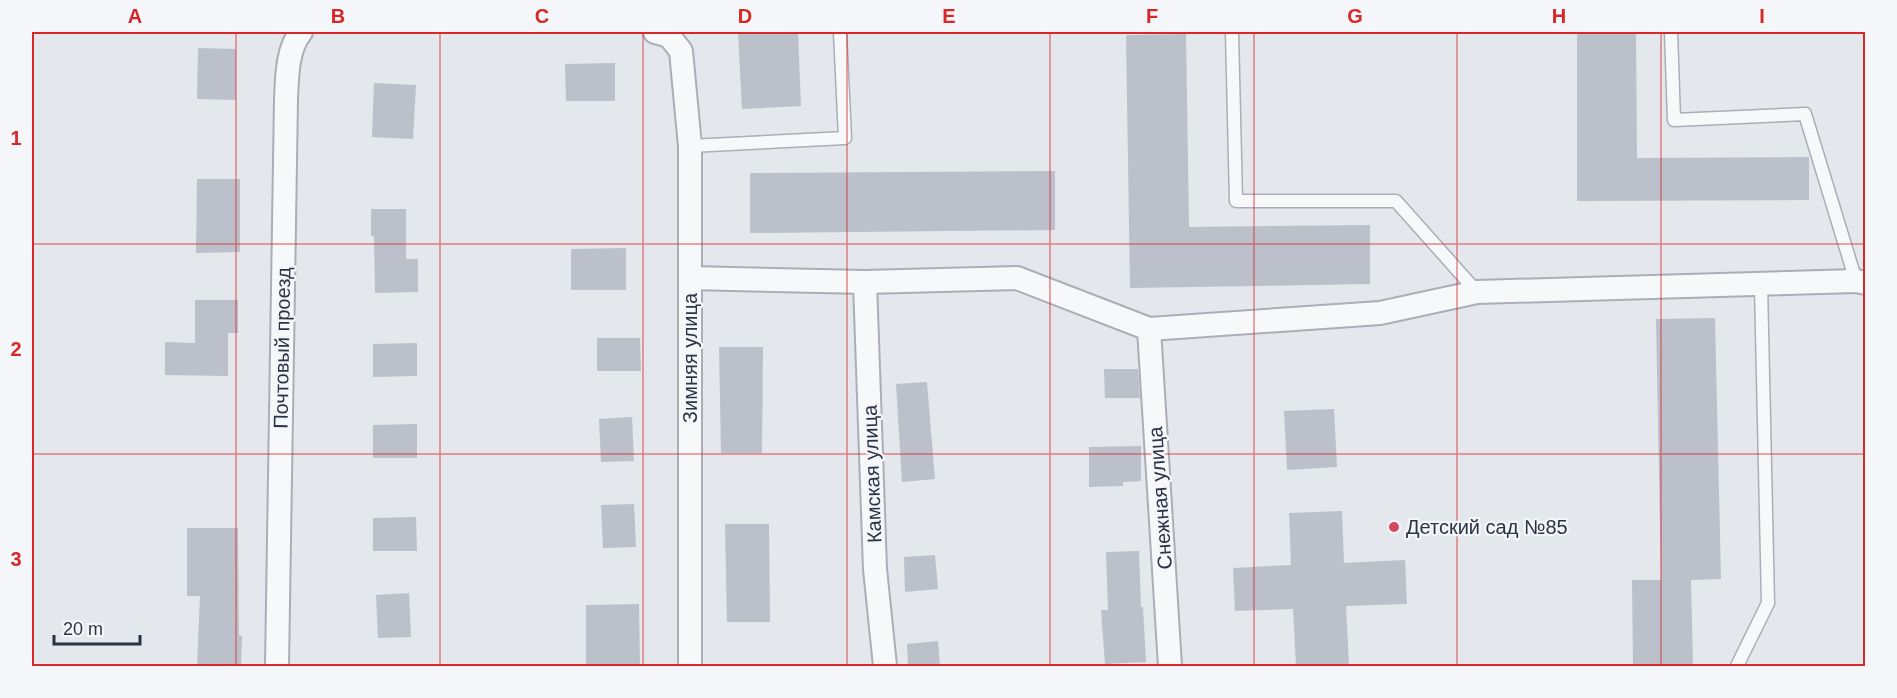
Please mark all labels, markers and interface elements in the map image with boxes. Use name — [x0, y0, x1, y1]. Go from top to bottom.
text: A — [128, 5, 142, 27]
text: B — [331, 5, 345, 27]
text: C — [535, 5, 549, 27]
text: D — [738, 5, 752, 27]
text: E — [942, 5, 956, 27]
text: F — [1146, 5, 1158, 27]
text: G — [1347, 5, 1363, 27]
text: H — [1552, 5, 1566, 27]
text: I — [1759, 5, 1765, 27]
text: 1 — [10, 127, 22, 149]
street label: Почтовый проезд — [270, 267, 294, 429]
street label: Зимняя улица — [679, 292, 701, 423]
text: 2 — [10, 338, 22, 360]
street label: Камская улица — [859, 404, 885, 543]
street label: Снежная улица — [1144, 425, 1176, 570]
place label: Детский сад №85 — [1406, 516, 1568, 538]
marker: Детский сад №85 — [1387, 520, 1401, 534]
text: 3 — [10, 548, 22, 570]
scale bar — [54, 608, 140, 646]
text: 20 m — [63, 619, 103, 639]

